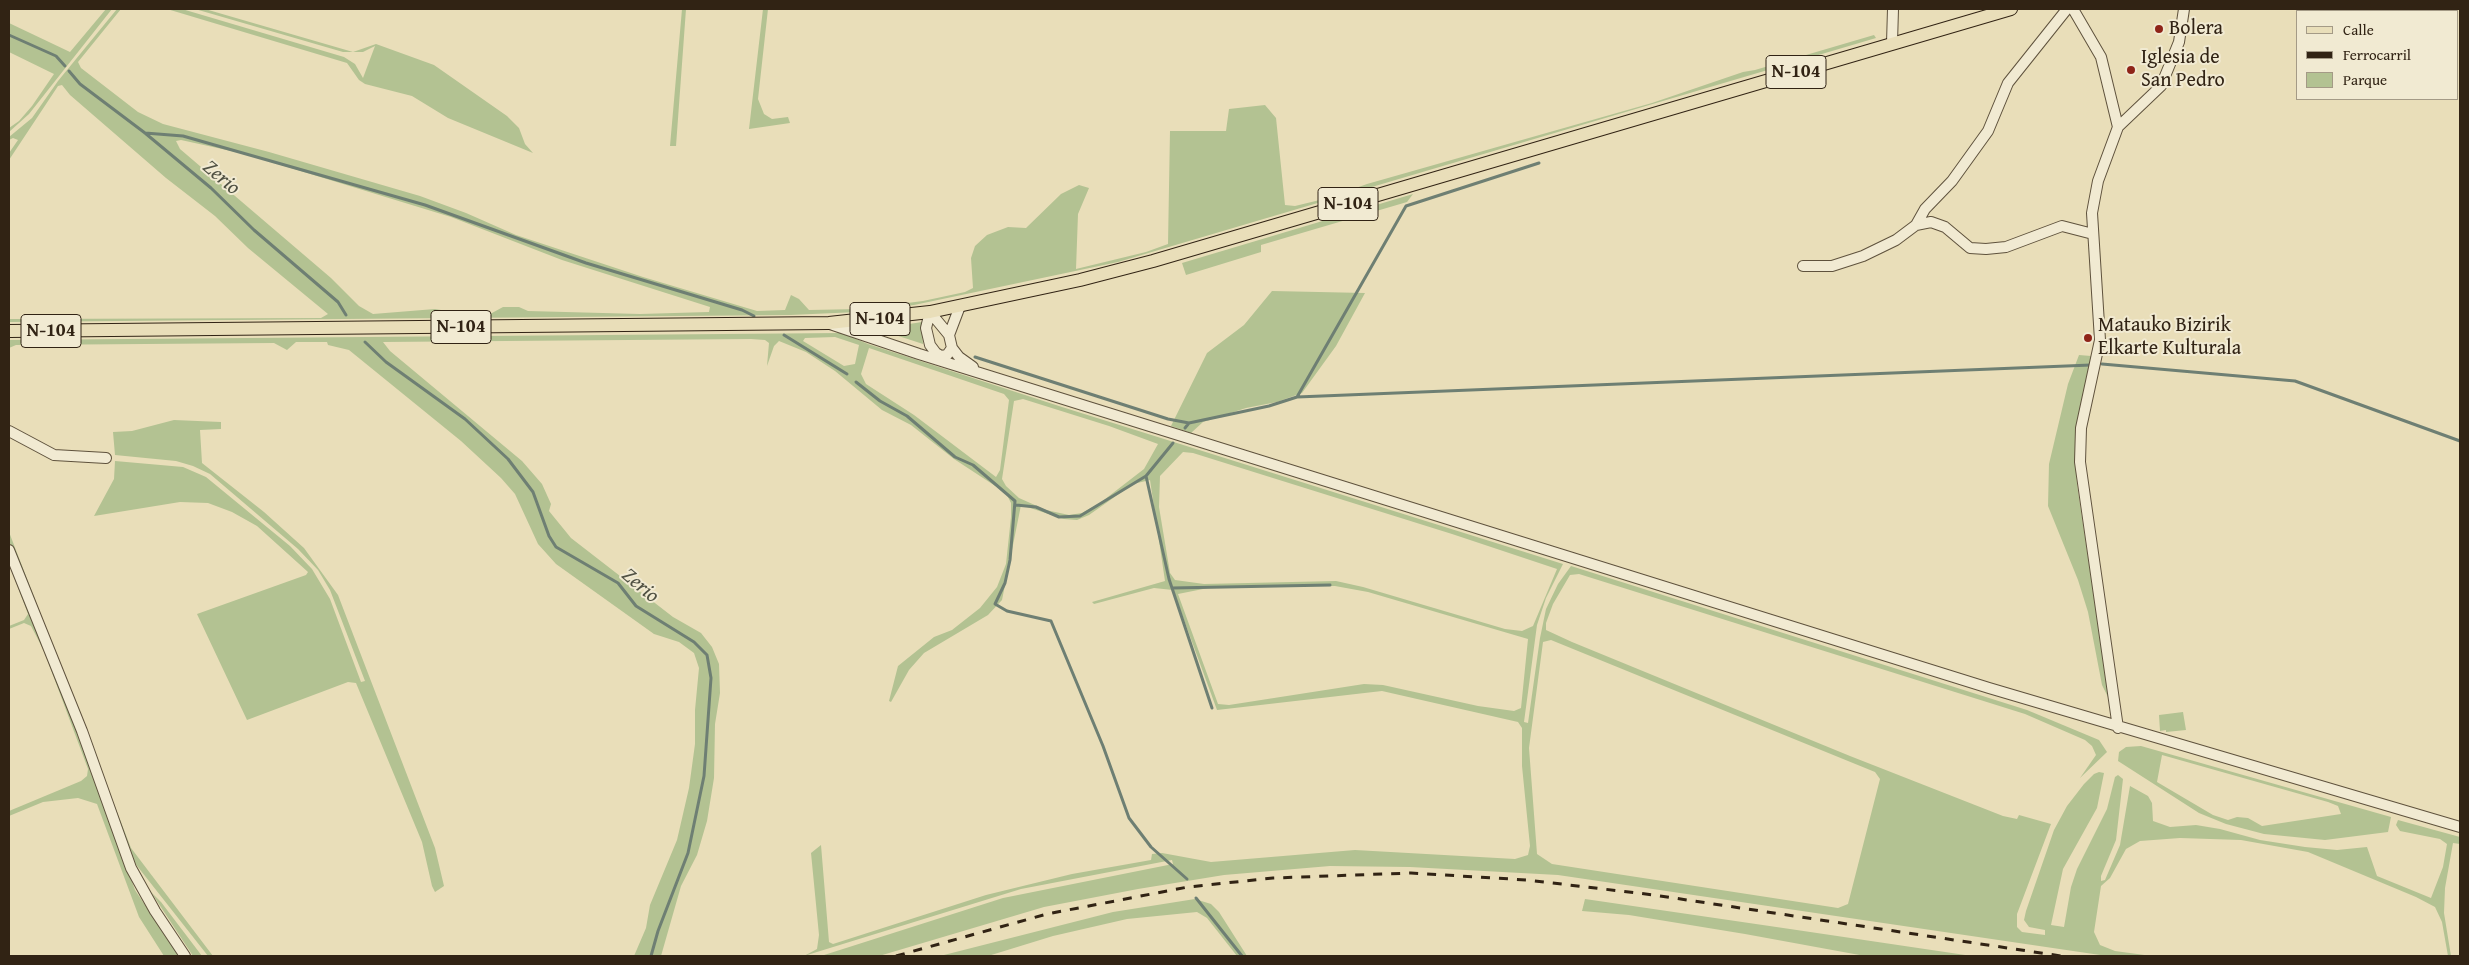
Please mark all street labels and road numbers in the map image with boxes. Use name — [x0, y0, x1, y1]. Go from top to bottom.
road number: N-104 — [1766, 56, 1826, 88]
road number: N-104 — [1318, 188, 1378, 220]
road number: N-104 — [850, 302, 910, 336]
road number: N-104 — [431, 311, 491, 344]
road number: N-104 — [21, 314, 81, 348]

